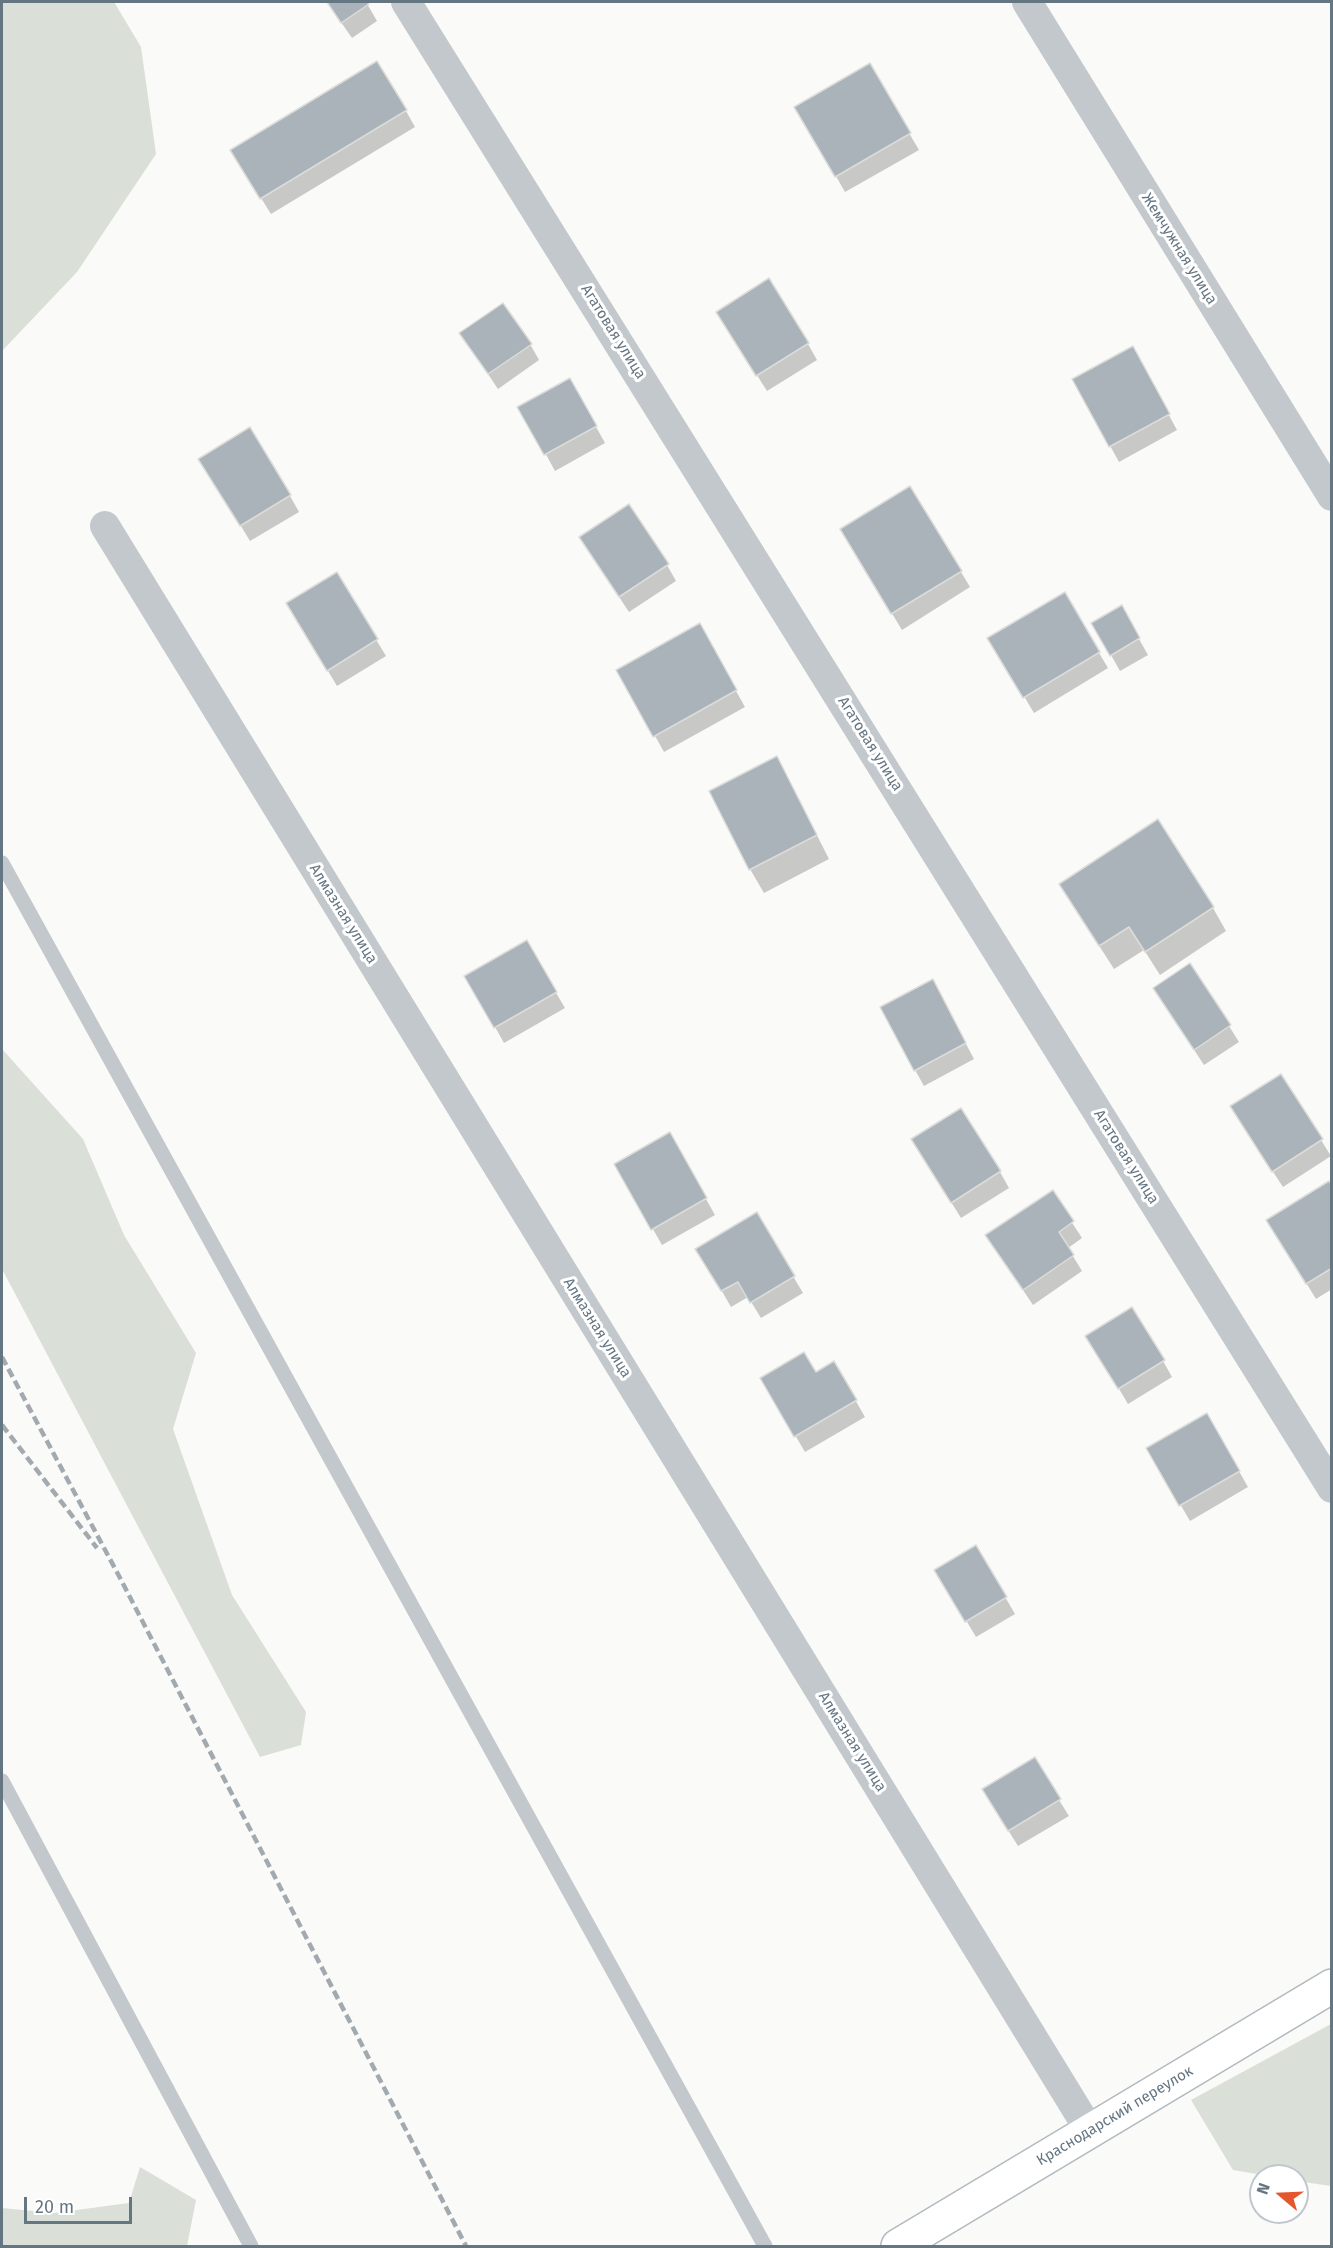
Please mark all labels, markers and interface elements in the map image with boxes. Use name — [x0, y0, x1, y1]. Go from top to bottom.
street label: Жемчужная улица — [1138, 190, 1220, 308]
street label: Агатовая улица — [577, 281, 649, 383]
street label: Агатовая улица — [834, 693, 906, 795]
street label: Алмазная улица — [305, 861, 381, 967]
street label: Агатовая улица — [1090, 1106, 1162, 1208]
street label: Алмазная улица — [559, 1275, 635, 1381]
street label: Алмазная улица — [814, 1689, 890, 1795]
street label: Краснодарский переулок — [1034, 2062, 1196, 2170]
north arrow — [1249, 2164, 1309, 2224]
text: N — [1253, 2181, 1274, 2197]
scale bar — [27, 2185, 135, 2223]
text: 20 m — [35, 2196, 74, 2218]

